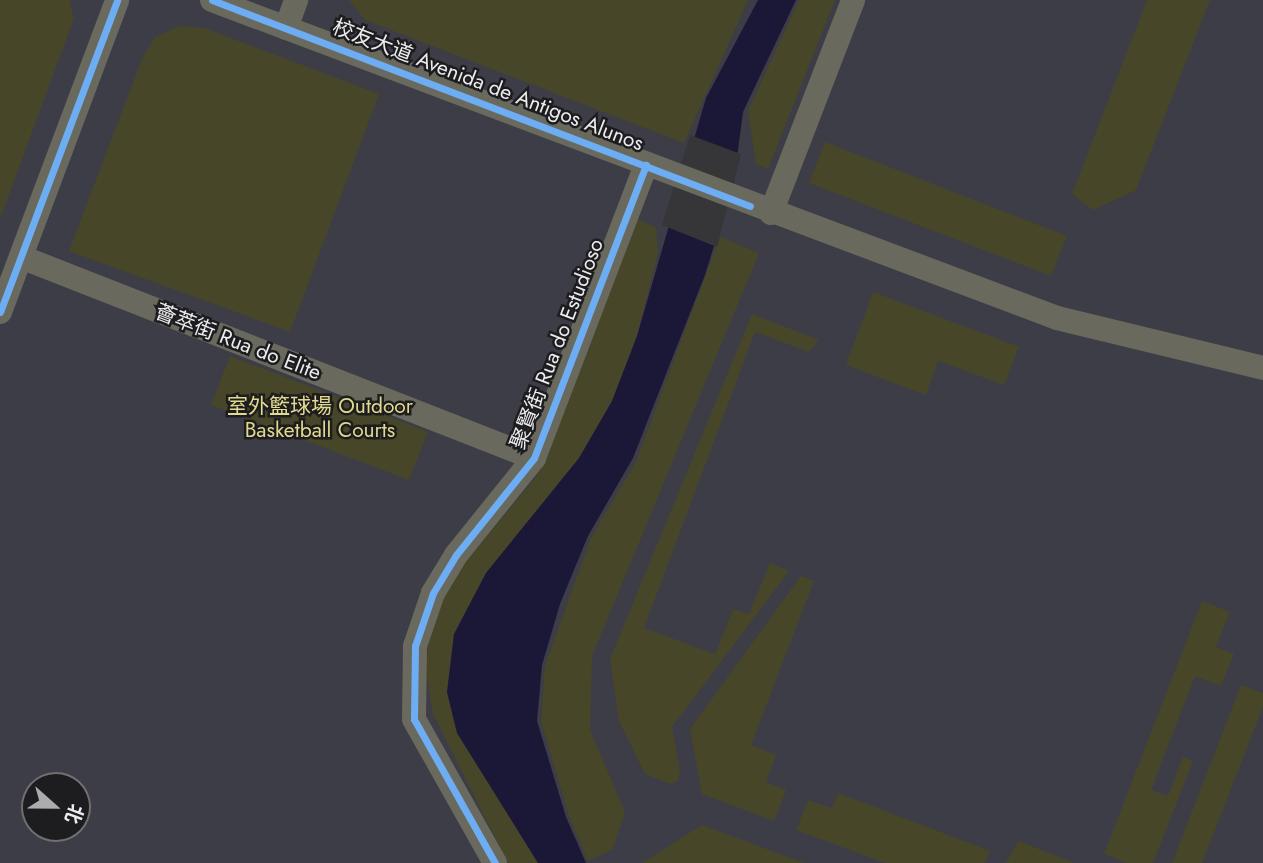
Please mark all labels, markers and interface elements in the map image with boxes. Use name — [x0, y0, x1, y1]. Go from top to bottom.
street label: 校友大道 Avenida de Antigos Alunos — [329, 14, 647, 156]
street label: 聚賢街 Rua do Estudioso — [505, 235, 609, 453]
street label: 薈萃街 Rua do Elite — [151, 299, 325, 385]
park label: 室外籃球場 Outdoor Basketball Courts — [227, 393, 413, 443]
north arrow — [21, 772, 91, 842]
text: 北 — [58, 800, 90, 828]

